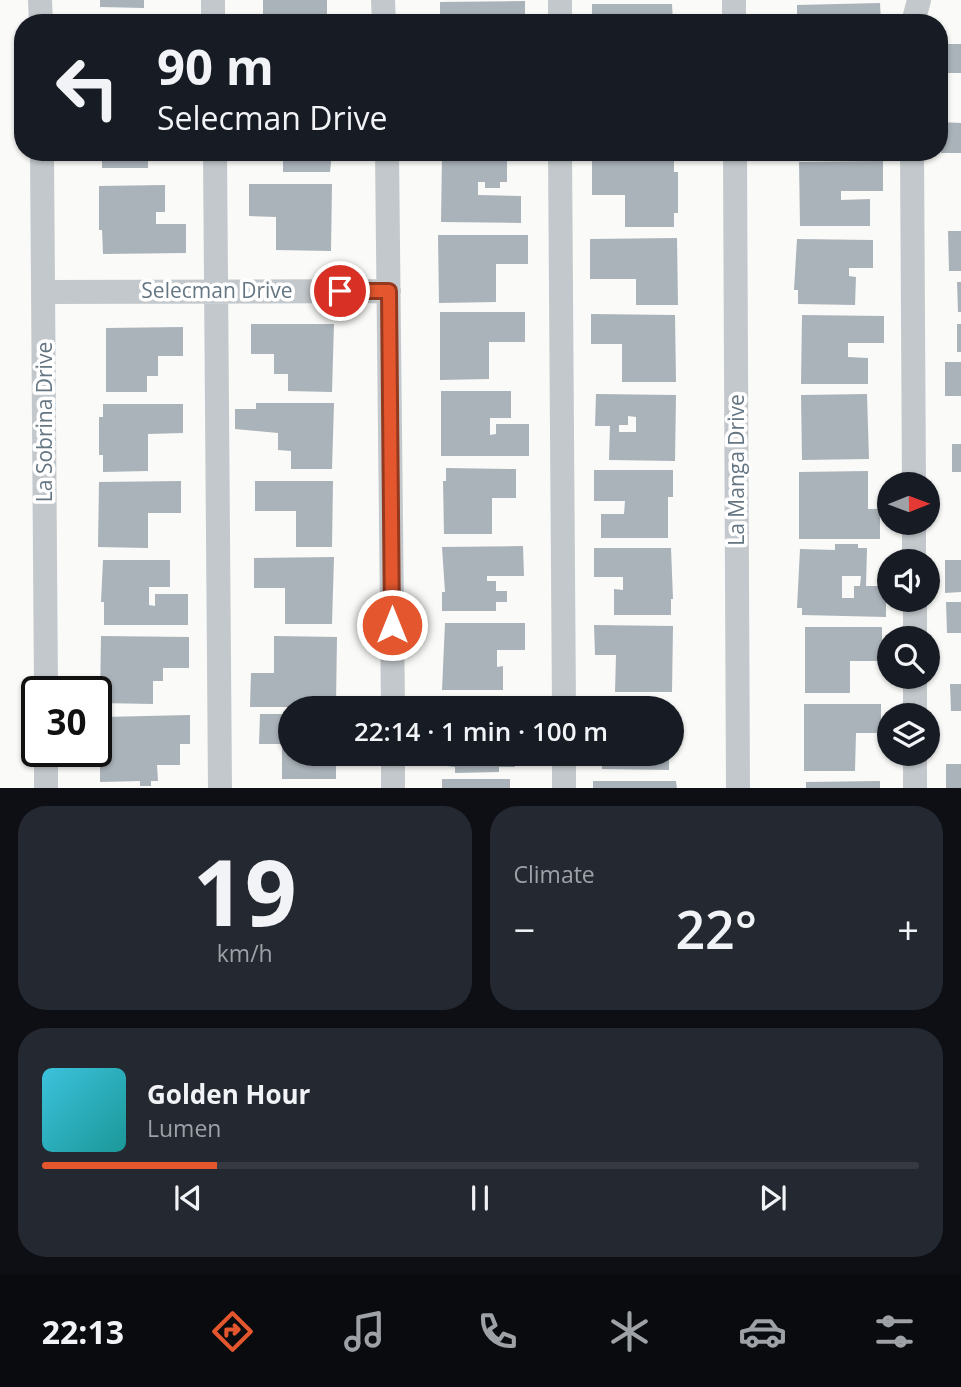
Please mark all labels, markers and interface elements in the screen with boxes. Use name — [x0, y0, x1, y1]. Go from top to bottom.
text: 90 m — [157, 33, 274, 99]
icon: left — [42, 42, 133, 133]
text: Selecman Drive — [157, 96, 388, 139]
pin — [310, 261, 370, 321]
icon: arrive — [321, 272, 359, 310]
street label: Selecman Drive — [141, 276, 293, 304]
street label: La Sobrina Drive — [30, 342, 58, 502]
street label: La Manga Drive — [722, 394, 750, 546]
north arrow — [877, 472, 940, 536]
map controls — [877, 472, 940, 766]
button: sound — [877, 549, 940, 612]
position arrow — [355, 588, 429, 662]
button: search — [877, 626, 940, 689]
speed limit sign: 30 — [21, 676, 112, 767]
button: layers — [877, 703, 940, 766]
text: 22:14 · 1 min · 100 m — [354, 713, 608, 749]
text: 19 — [193, 829, 297, 953]
text: Climate — [514, 858, 595, 890]
text: 22° — [675, 893, 757, 964]
text: − — [514, 903, 535, 955]
text: + — [897, 903, 919, 955]
text: km/h — [217, 937, 273, 969]
text: Golden Hour — [147, 1076, 310, 1112]
text: Lumen — [147, 1112, 221, 1144]
icon: previous — [169, 1179, 207, 1217]
icon: pause — [461, 1179, 499, 1217]
icon: next — [754, 1179, 792, 1217]
icon: directions — [208, 1307, 257, 1356]
icon: music — [340, 1307, 389, 1356]
icon: phone — [473, 1307, 522, 1356]
icon: climate — [605, 1307, 654, 1356]
icon: car — [738, 1307, 787, 1356]
icon: filters — [870, 1307, 919, 1356]
text: 22:13 — [42, 1310, 124, 1353]

